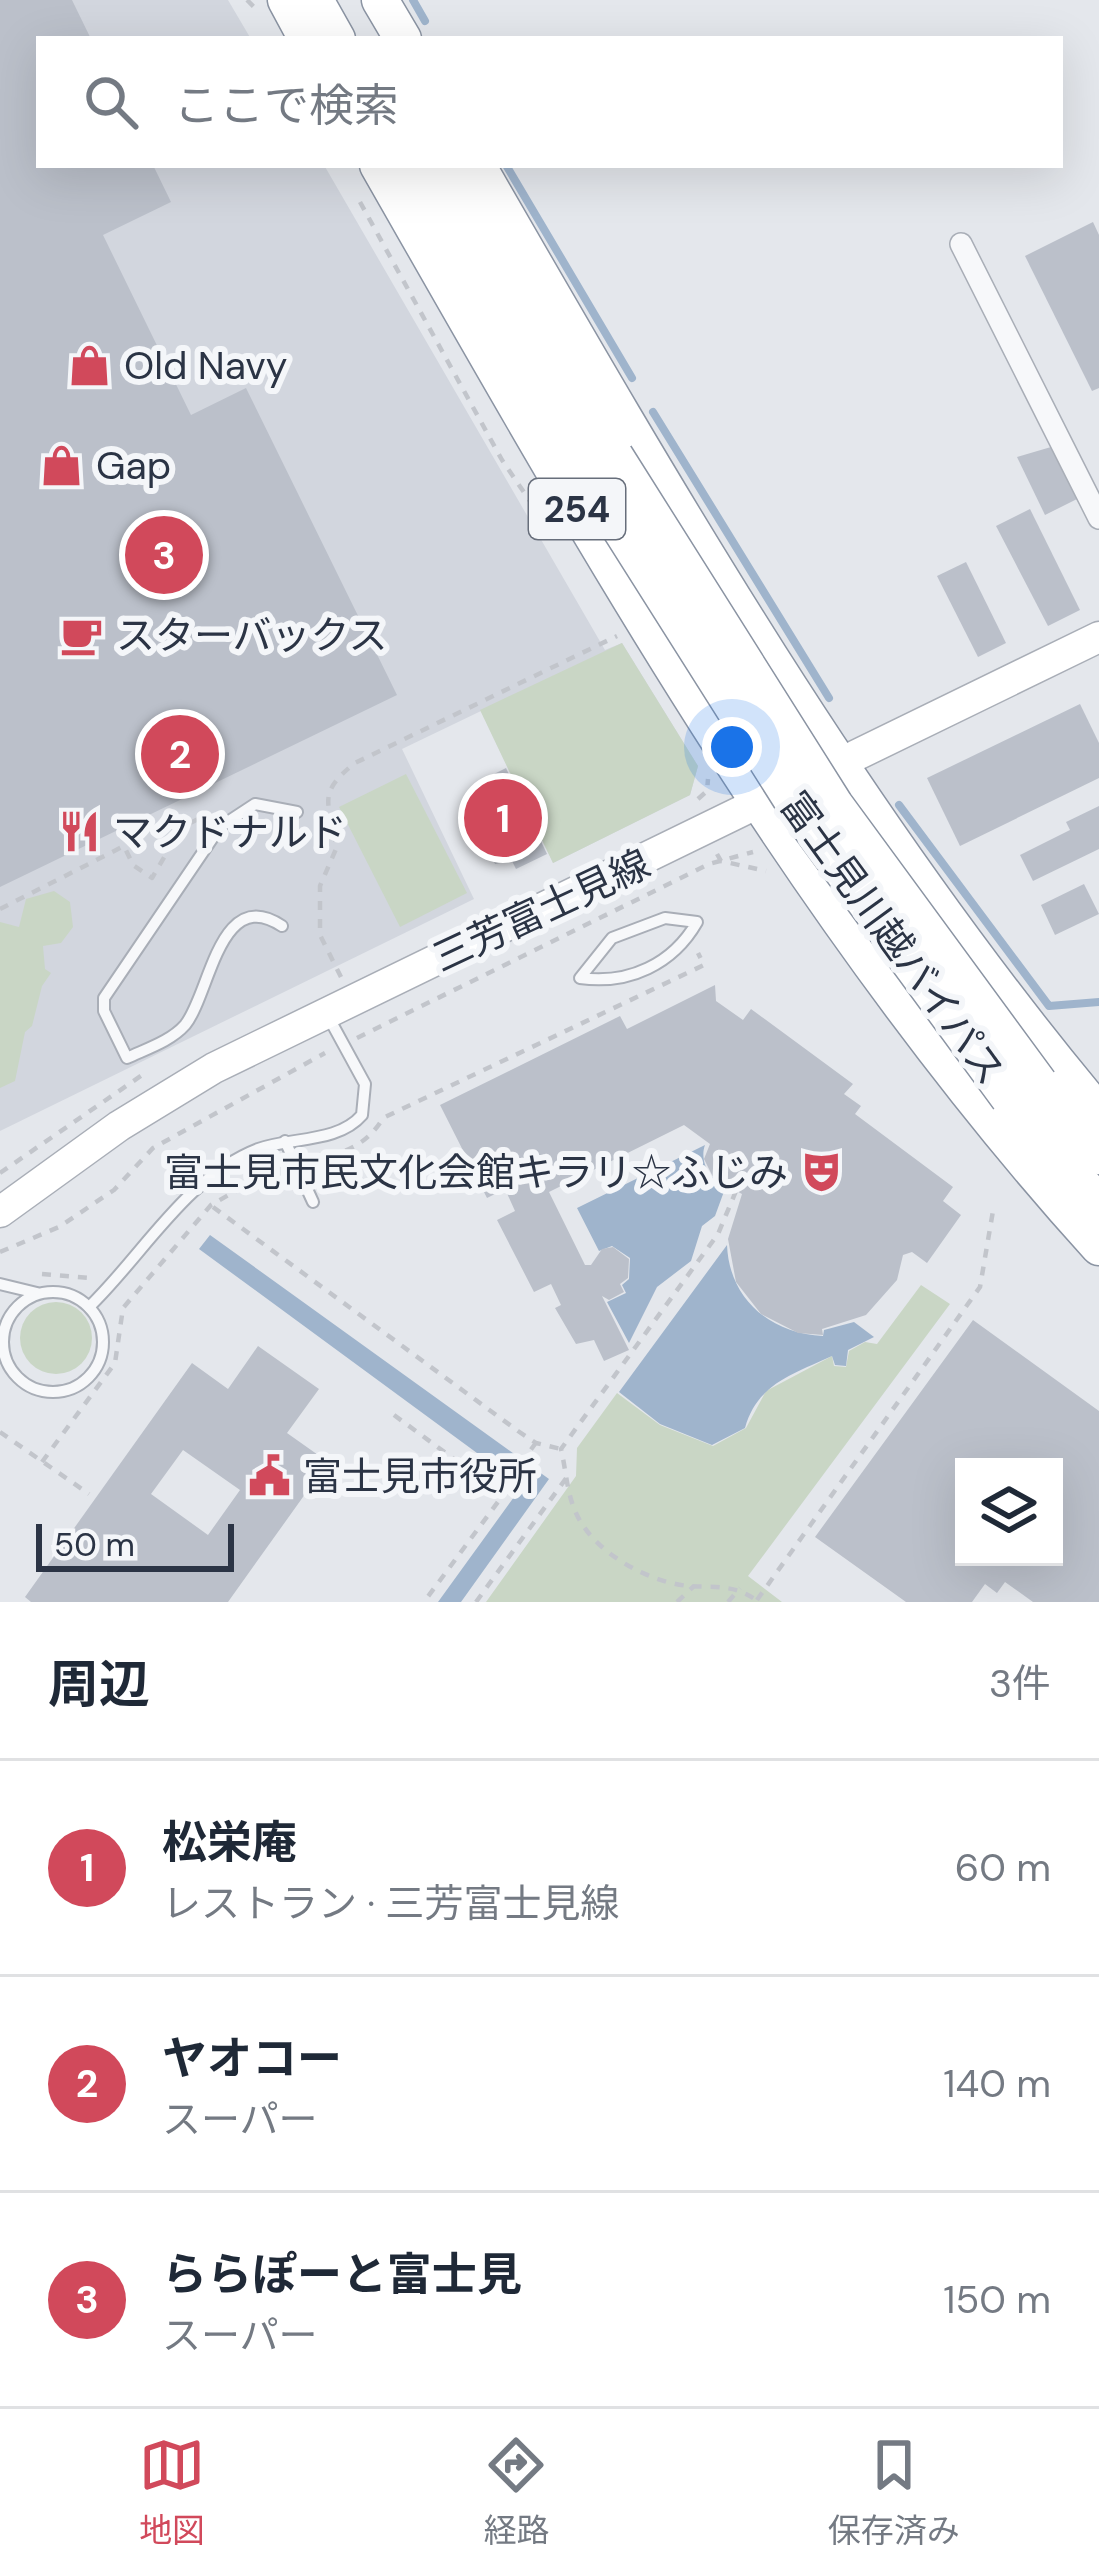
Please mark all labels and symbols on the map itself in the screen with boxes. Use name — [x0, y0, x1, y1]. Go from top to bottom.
place label: Old Navy — [124, 340, 287, 391]
shop icon: Old Navy — [67, 342, 113, 388]
place label: Gap — [96, 440, 171, 491]
shop icon: Gap — [39, 442, 85, 488]
road number: 254 — [529, 479, 625, 539]
pin: 3 — [125, 510, 203, 600]
place label: スターバックス — [116, 610, 387, 661]
cafe icon: スターバックス — [59, 612, 105, 658]
pin: 2 — [141, 709, 219, 799]
your location — [702, 717, 762, 777]
pin: 1 — [464, 773, 542, 863]
street label: 富士見川越バイパス — [769, 782, 1016, 1095]
place label: マクドナルド — [113, 807, 347, 858]
restaurant icon: マクドナルド — [56, 809, 102, 855]
street label: 三芳富士見線 — [424, 838, 658, 983]
place label: 富士見市民文化会館キラリ☆ふじみ — [164, 1147, 788, 1198]
theatre icon: 富士見市民文化会館キラリ☆ふじみ — [799, 1149, 845, 1195]
place label: 富士見市役所 — [303, 1451, 537, 1502]
public building icon: 富士見市役所 — [246, 1453, 292, 1499]
scale bar — [36, 1518, 234, 1571]

